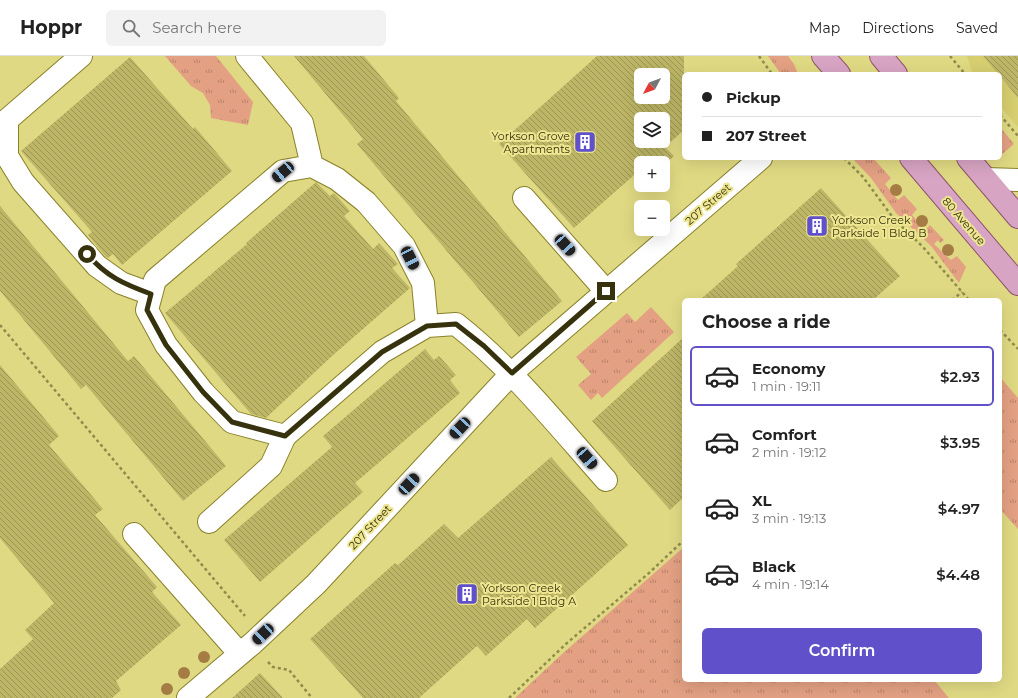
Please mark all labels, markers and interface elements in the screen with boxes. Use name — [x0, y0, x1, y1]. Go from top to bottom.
search box — [106, 10, 386, 46]
text: Hoppr — [20, 16, 82, 39]
icon: search — [120, 17, 142, 39]
text: Search here — [152, 18, 241, 37]
text: Map — [809, 19, 840, 37]
text: Directions — [862, 19, 934, 37]
text: Saved — [956, 19, 998, 37]
north arrow — [634, 68, 670, 104]
map controls — [634, 68, 670, 236]
text: Pickup — [726, 88, 781, 107]
button: layers — [634, 112, 670, 148]
text: 207 Street — [726, 126, 806, 145]
place label: Yorkson Grove Apartments — [492, 129, 571, 156]
building icon: Yorkson Grove Apartments — [572, 129, 598, 155]
button: + — [634, 156, 670, 192]
car — [270, 160, 296, 184]
street label: 207 Street — [682, 180, 734, 228]
street label: 80 Avenue — [939, 194, 989, 248]
button: − — [634, 200, 670, 236]
building icon: Yorkson Creek Parkside 1 Bldg B — [804, 213, 830, 239]
place label: Yorkson Creek Parkside 1 Bldg B — [832, 213, 927, 240]
car — [553, 232, 577, 258]
route start — [78, 245, 96, 263]
car — [399, 245, 421, 271]
route end — [597, 282, 615, 300]
text: Choose a ride — [702, 311, 830, 333]
icon: car — [704, 358, 740, 394]
text: Economy — [752, 359, 825, 378]
text: $2.93 — [940, 367, 980, 386]
text: 1 min · 19:11 — [752, 378, 821, 394]
car — [447, 415, 473, 441]
icon: car — [704, 424, 740, 460]
text: Comfort — [752, 425, 817, 444]
text: $3.95 — [940, 433, 980, 452]
text: 2 min · 19:12 — [752, 444, 826, 460]
car — [575, 445, 599, 471]
car — [396, 471, 422, 497]
icon: car — [704, 490, 740, 526]
text: XL — [752, 491, 771, 510]
text: $4.97 — [938, 499, 980, 518]
street label: 207 Street — [346, 501, 395, 552]
text: 3 min · 19:13 — [752, 510, 826, 526]
icon: car — [704, 556, 740, 592]
text: Black — [752, 557, 796, 576]
text: $4.48 — [936, 565, 980, 584]
text: 4 min · 19:14 — [752, 576, 829, 592]
building icon: Yorkson Creek Parkside 1 Bldg A — [454, 581, 480, 607]
place label: Yorkson Creek Parkside 1 Bldg A — [482, 581, 576, 608]
car — [250, 621, 276, 647]
button: Confirm — [702, 628, 982, 674]

